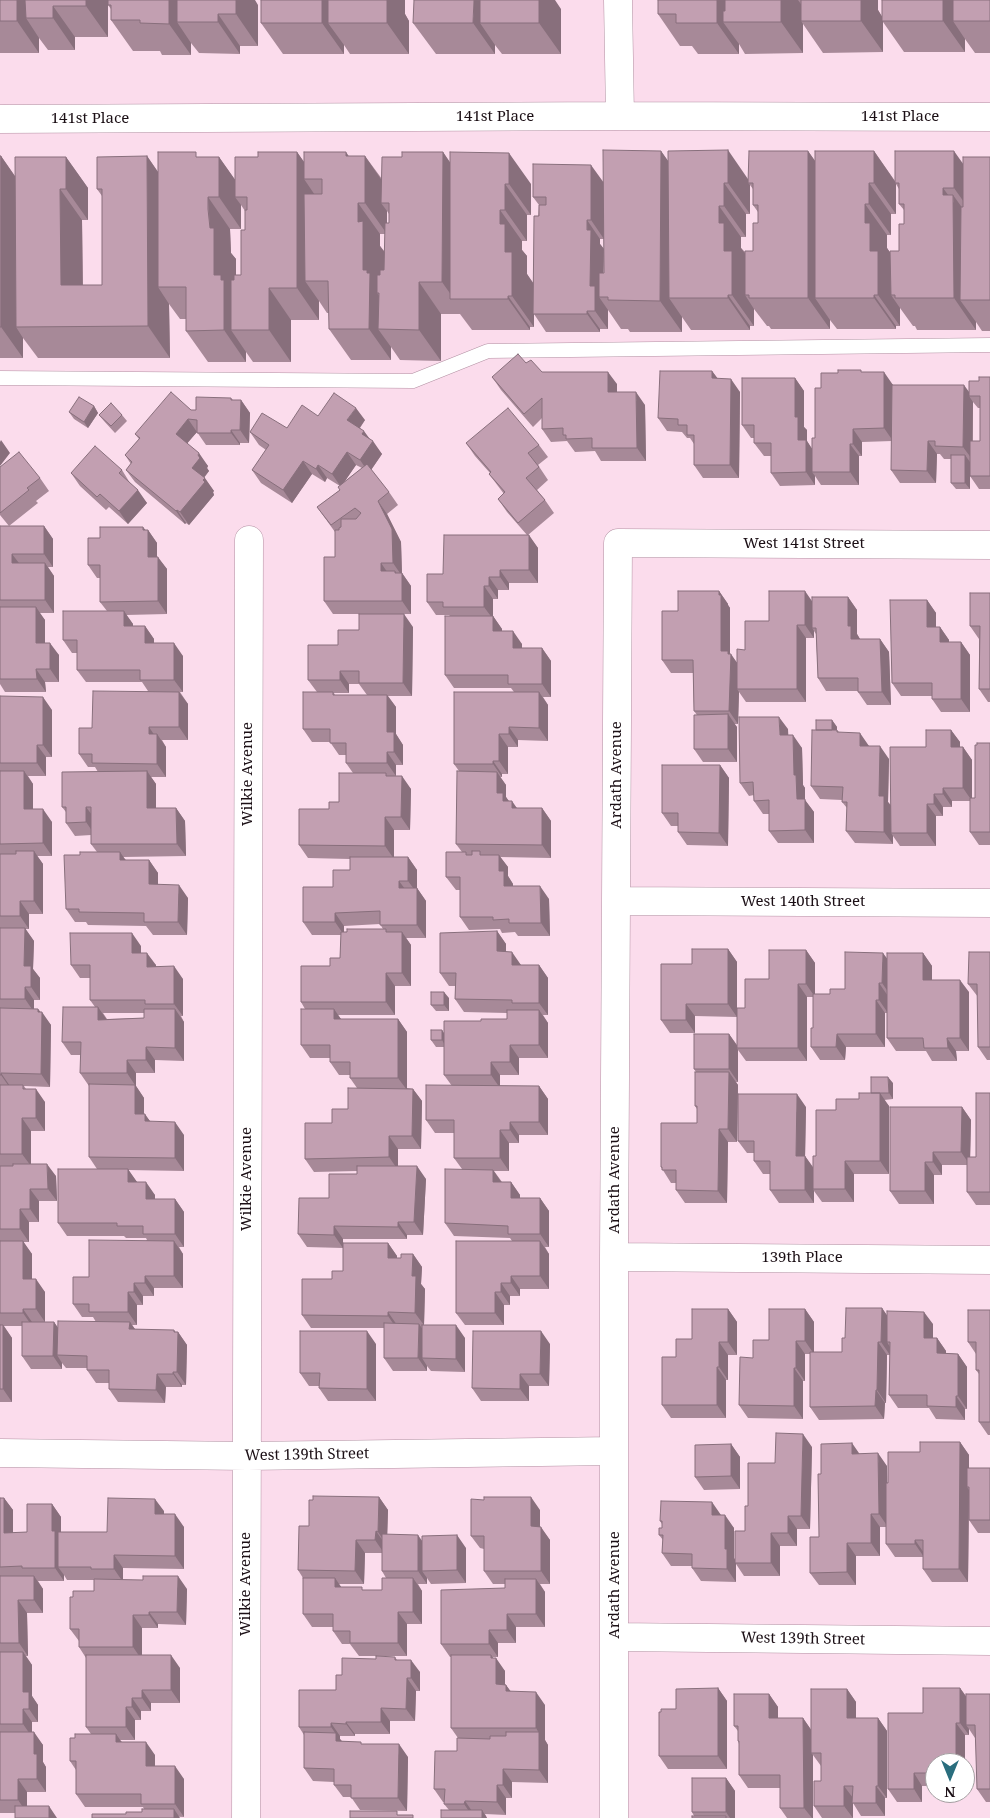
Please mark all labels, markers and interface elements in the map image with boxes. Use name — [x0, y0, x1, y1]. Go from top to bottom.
street label: 141st Place — [456, 108, 534, 126]
street label: 141st Place — [861, 108, 939, 126]
street label: 141st Place — [51, 110, 129, 128]
street label: West 141st Street — [743, 535, 865, 553]
street label: Ardath Avenue — [608, 721, 626, 829]
street label: Wilkie Avenue — [239, 722, 257, 826]
street label: West 140th Street — [741, 893, 865, 911]
street label: Ardath Avenue — [606, 1126, 624, 1234]
street label: Wilkie Avenue — [238, 1127, 256, 1231]
street label: 139th Place — [761, 1249, 843, 1267]
street label: West 139th Street — [245, 1445, 369, 1465]
street label: Ardath Avenue — [606, 1531, 624, 1639]
street label: Wilkie Avenue — [237, 1532, 255, 1636]
street label: West 139th Street — [741, 1629, 865, 1649]
north arrow — [925, 1753, 975, 1803]
text: N — [944, 1783, 956, 1802]

